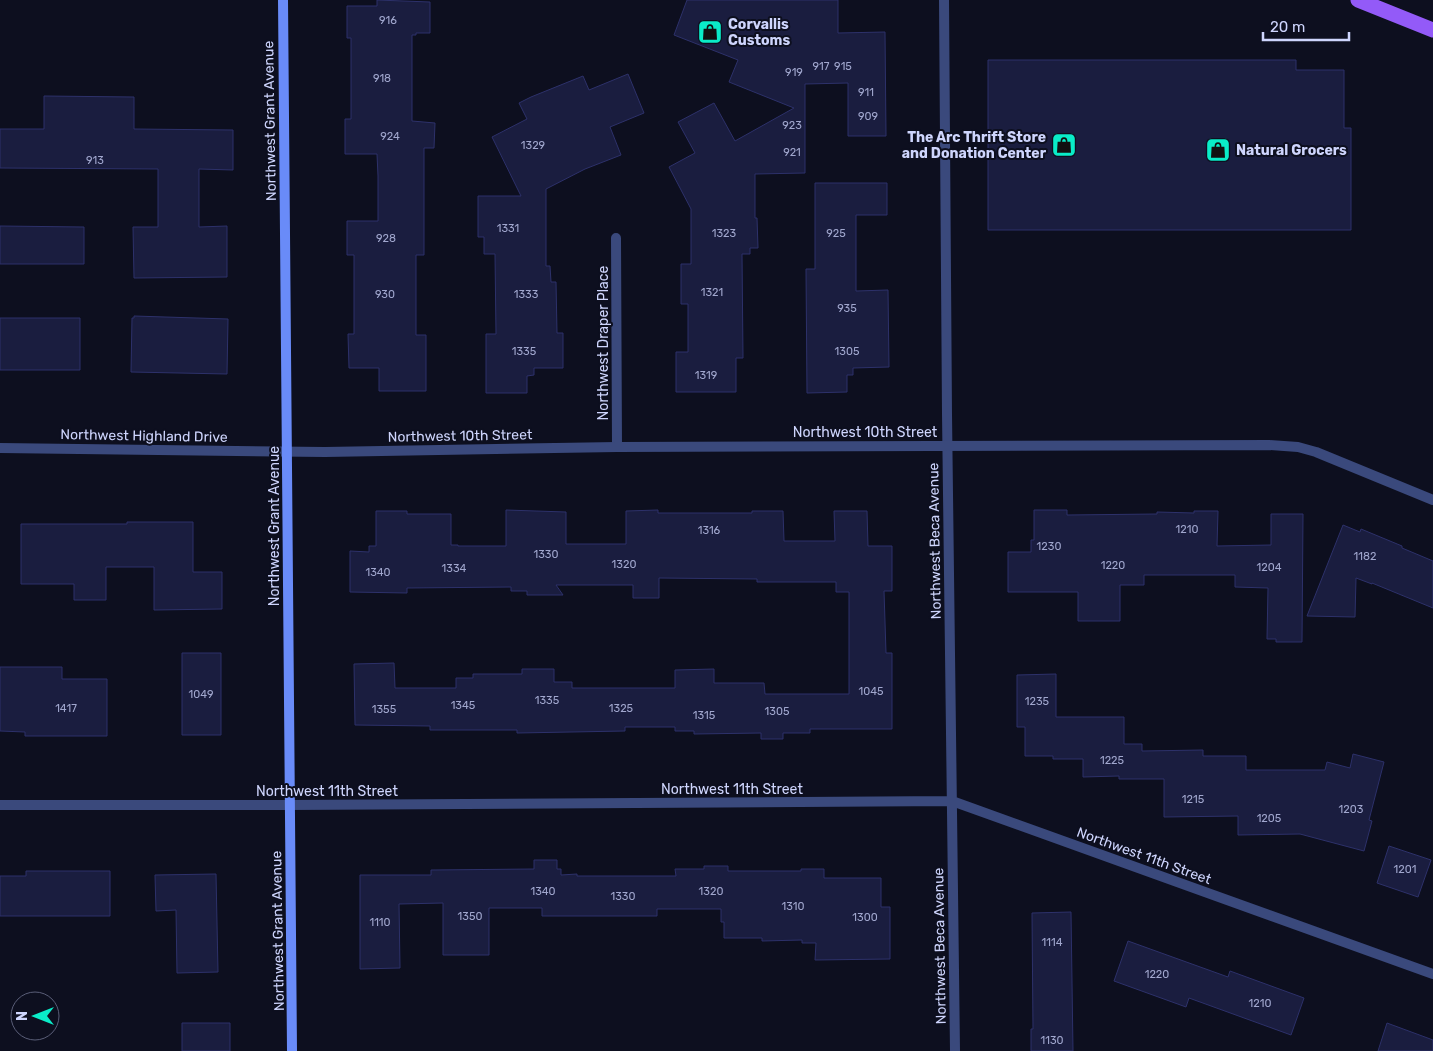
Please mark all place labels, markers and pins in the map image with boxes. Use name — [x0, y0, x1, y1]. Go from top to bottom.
place label: Corvallis Customs — [728, 16, 790, 49]
shop icon: Corvallis Customs — [697, 19, 723, 45]
place label: The Arc Thrift Store and Donation Center — [902, 129, 1047, 162]
shop icon: The Arc Thrift Store and Donation Center — [1051, 132, 1077, 158]
shop icon: Natural Grocers — [1205, 137, 1231, 163]
place label: Natural Grocers — [1236, 142, 1347, 159]

